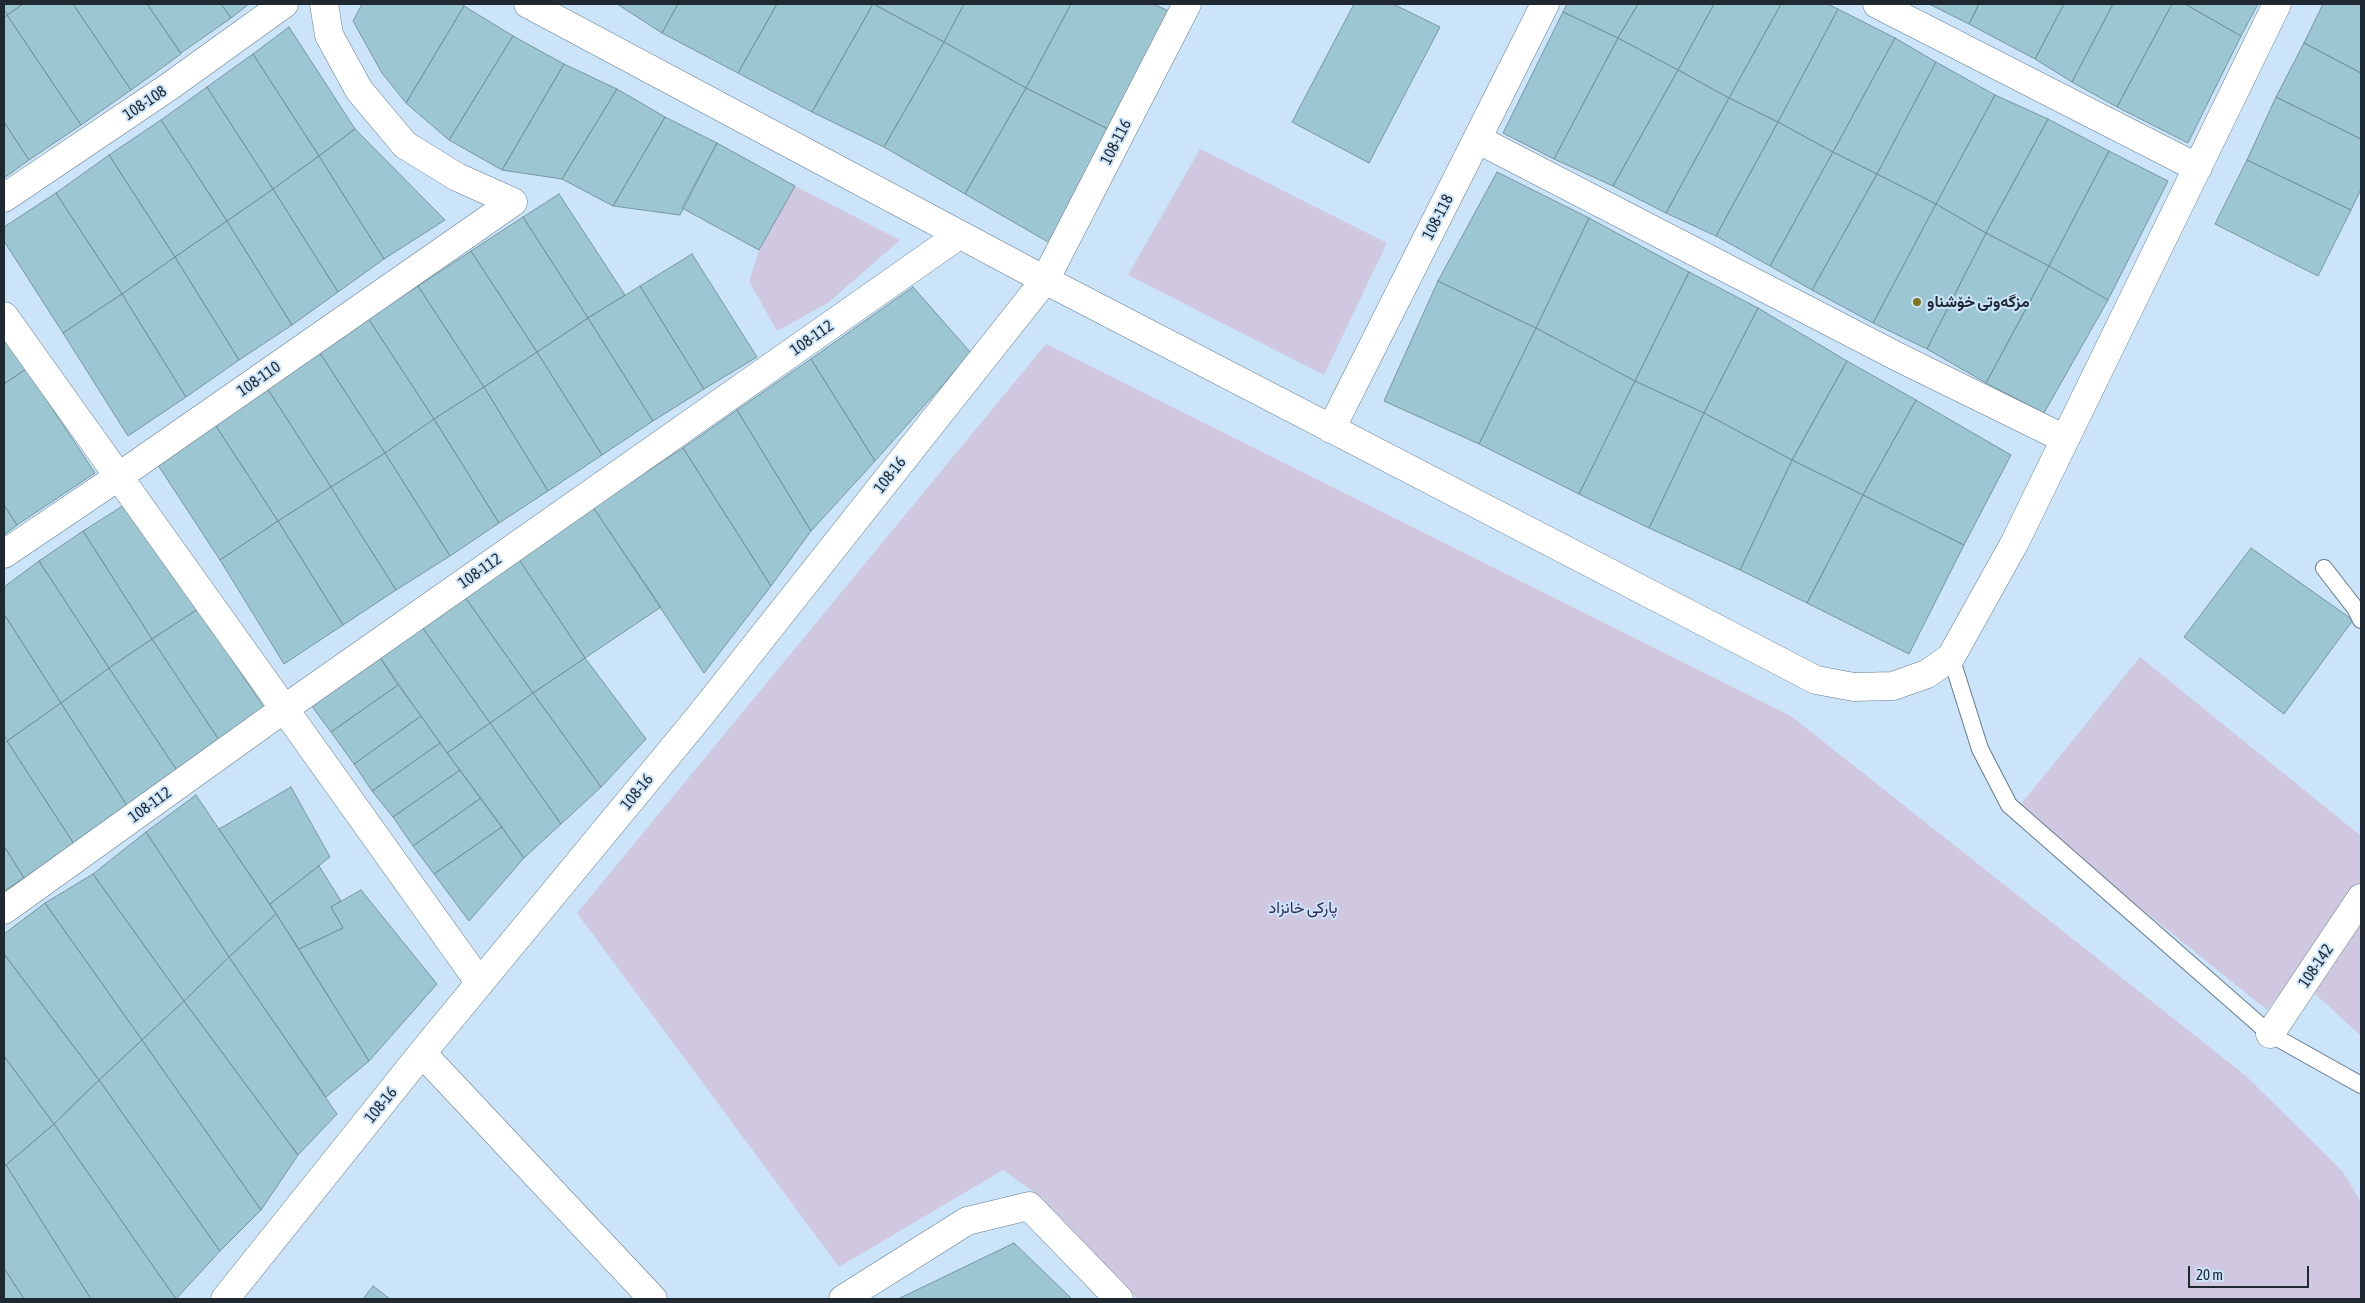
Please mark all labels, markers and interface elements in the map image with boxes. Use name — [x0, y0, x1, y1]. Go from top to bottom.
street label: 108-108 — [120, 82, 170, 124]
street label: 108-116 — [1096, 116, 1136, 168]
street label: 108-118 — [1418, 191, 1458, 243]
place label: مزگەوتی خۆشناو — [1927, 292, 2030, 312]
marker: مزگەوتی خۆشناو — [1911, 296, 1923, 308]
street label: 108-112 — [787, 316, 837, 360]
street label: 108-110 — [234, 357, 284, 401]
street label: 108-16 — [870, 453, 910, 497]
street label: 108-112 — [455, 549, 505, 593]
street label: 108-16 — [617, 770, 657, 814]
street label: 108-112 — [125, 783, 175, 827]
park label: پارکی خانزاد — [1269, 898, 1337, 918]
street label: 108-142 — [2295, 941, 2337, 991]
street label: 108-16 — [361, 1083, 401, 1127]
scale bar — [2190, 1256, 2311, 1288]
text: 20 m — [2196, 1266, 2223, 1283]

